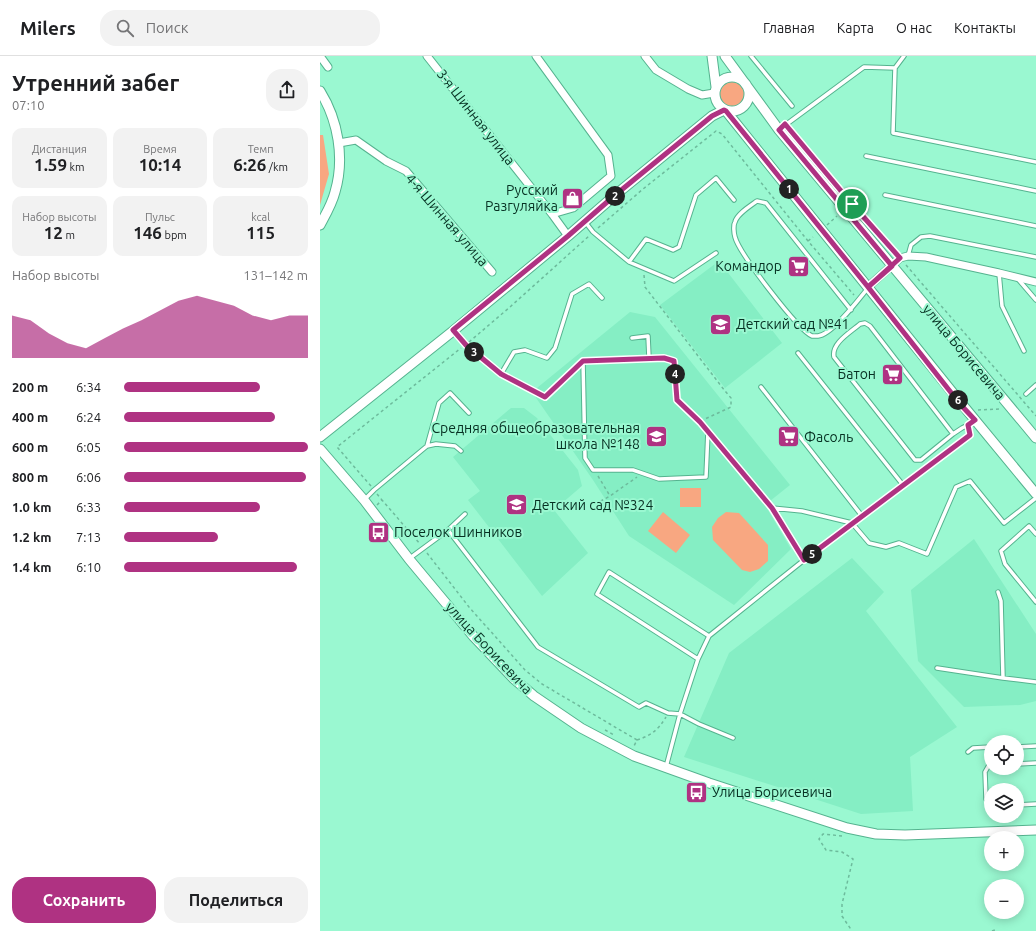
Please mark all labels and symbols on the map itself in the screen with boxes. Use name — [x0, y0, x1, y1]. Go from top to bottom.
street label: 3-я Шинная улица — [434, 66, 518, 168]
street label: 4-я Шинная улица — [403, 171, 491, 269]
pin: 1 — [779, 179, 799, 199]
place label: Русский Разгуляйка — [485, 182, 558, 214]
shop icon: Русский Разгуляйка — [560, 185, 586, 211]
pin: 2 — [605, 186, 625, 206]
pin — [835, 187, 869, 221]
supermarket icon: Командор — [785, 253, 811, 279]
place label: Командор — [715, 258, 782, 274]
street label: улица Борисевича — [919, 301, 1009, 403]
school or university icon: Детский сад №41 — [708, 311, 734, 337]
place label: Детский сад №41 — [736, 316, 850, 332]
pin: 3 — [464, 342, 484, 362]
supermarket icon: Батон — [879, 361, 905, 387]
pin: 4 — [665, 364, 685, 384]
place label: Батон — [838, 366, 876, 382]
pin: 6 — [948, 390, 968, 410]
place label: Средняя общеобразовательная школа №148 — [431, 420, 640, 452]
school or university icon: Средняя общеобразовательная школа №148 — [643, 423, 669, 449]
supermarket icon: Фасоль — [775, 424, 801, 450]
place label: Фасоль — [804, 429, 853, 445]
school or university icon: Детский сад №324 — [503, 492, 529, 518]
place label: Детский сад №324 — [532, 497, 654, 513]
bus stop icon: Поселок Шинников — [366, 519, 392, 545]
place label: Поселок Шинников — [394, 524, 522, 540]
pin: 5 — [802, 544, 822, 564]
street label: улица Борисевича — [442, 599, 536, 697]
bus stop icon: Улица Борисевича — [683, 779, 709, 805]
place label: Улица Борисевича — [712, 784, 832, 800]

